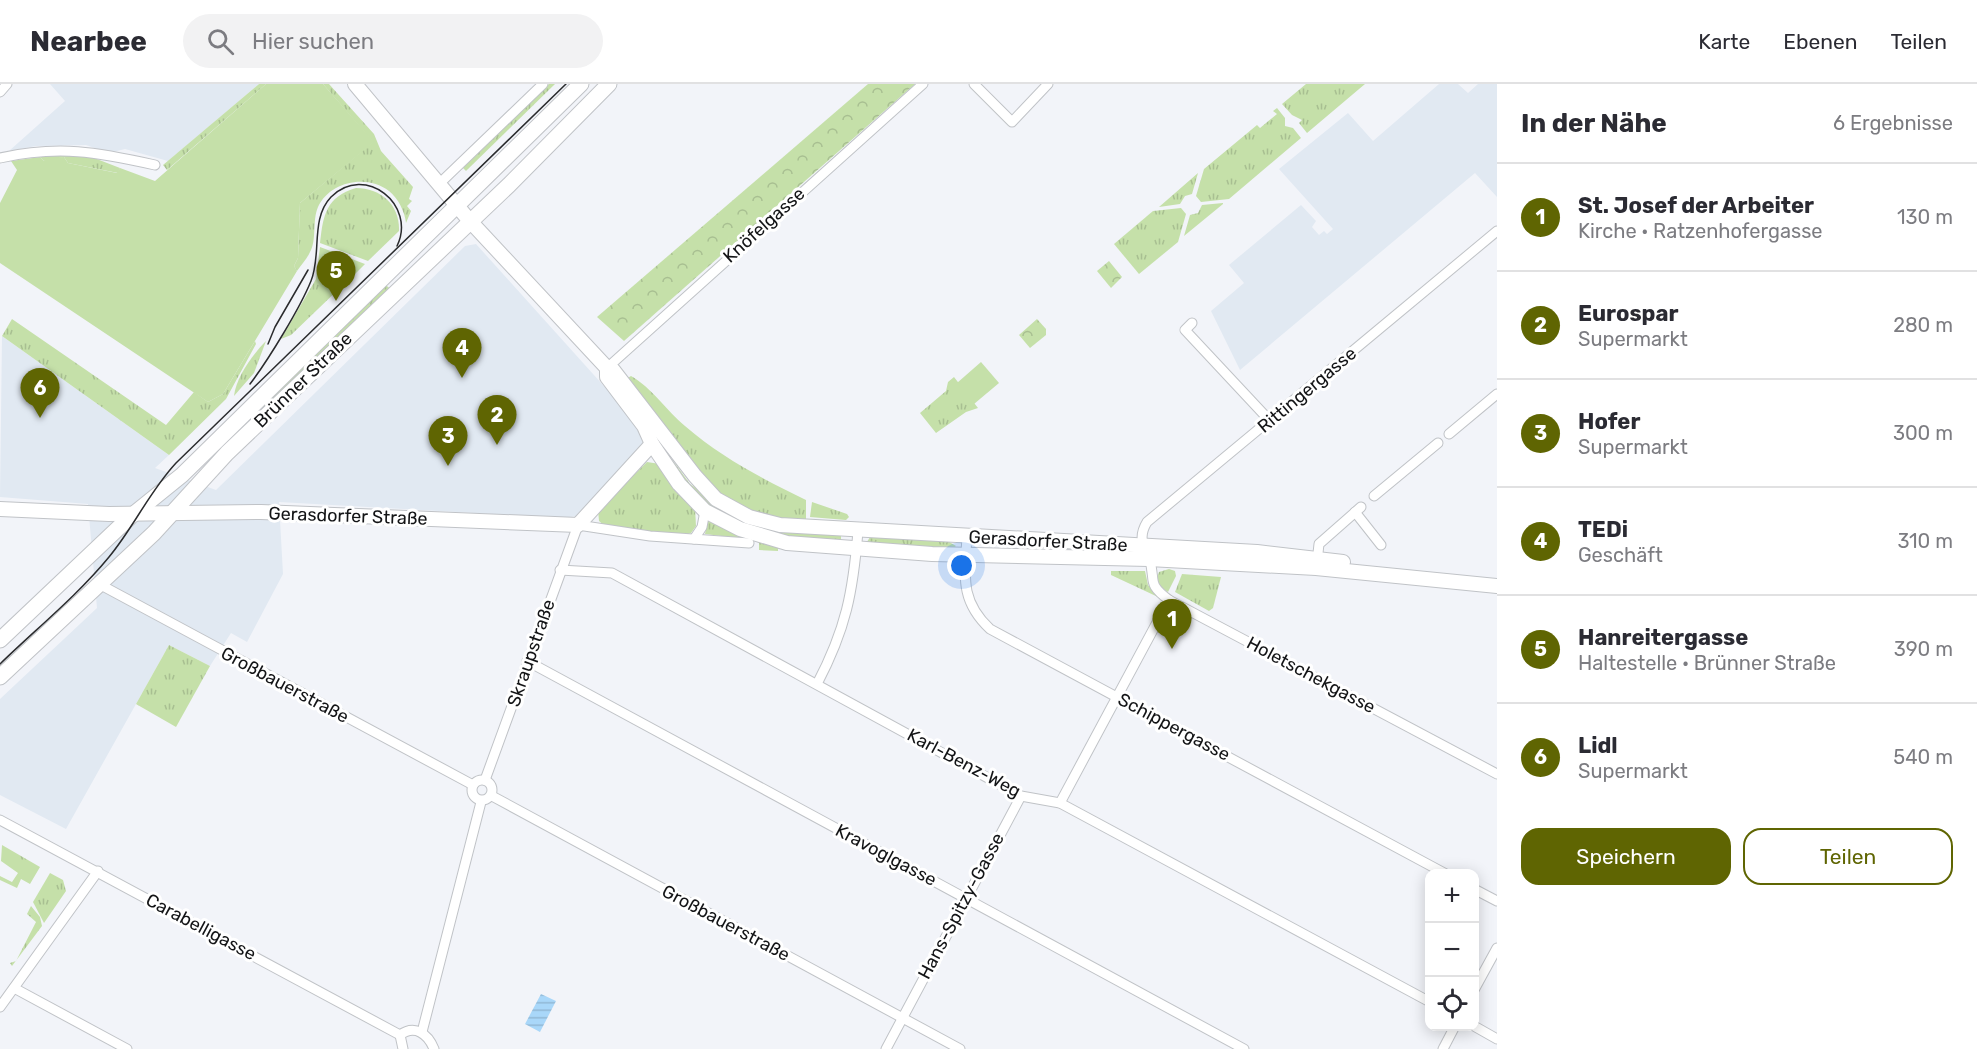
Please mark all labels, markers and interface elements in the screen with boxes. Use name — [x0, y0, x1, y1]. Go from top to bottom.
search box — [183, 14, 603, 68]
text: Nearbee — [30, 25, 147, 58]
icon: search — [204, 25, 237, 58]
text: Hier suchen — [252, 28, 374, 55]
text: Karte — [1698, 29, 1750, 54]
text: Ebenen — [1783, 29, 1857, 54]
text: Teilen — [1890, 29, 1947, 54]
text: In der Nähe — [1521, 108, 1667, 139]
text: 6 Ergebnisse — [1833, 111, 1953, 135]
street label: Knöfelgasse — [719, 183, 809, 267]
text: St. Josef der Arbeiter — [1578, 192, 1814, 219]
text: 1 — [1536, 205, 1545, 229]
text: 130 m — [1897, 205, 1953, 229]
text: Kirche · Ratzenhofergasse — [1578, 219, 1823, 243]
pin: 5 — [316, 252, 356, 301]
text: Eurospar — [1578, 300, 1678, 327]
text: 2 — [1534, 313, 1547, 337]
text: 280 m — [1893, 313, 1953, 337]
text: Supermarkt — [1578, 327, 1688, 351]
street label: Brünner Straße — [249, 328, 357, 432]
pin: 4 — [442, 328, 482, 378]
street label: Rittingergasse — [1253, 342, 1361, 438]
pin: 6 — [20, 368, 60, 418]
pin: 2 — [478, 396, 516, 445]
text: Hofer — [1578, 408, 1640, 435]
pin: 3 — [428, 416, 468, 466]
text: 3 — [1534, 421, 1547, 445]
text: 300 m — [1893, 421, 1953, 445]
text: Supermarkt — [1578, 435, 1688, 459]
street label: Gerasdorfer Straße — [268, 502, 428, 530]
text: TEDi — [1578, 516, 1628, 543]
street label: Gerasdorfer Straße — [968, 526, 1128, 556]
text: 4 — [1534, 529, 1547, 553]
text: 310 m — [1897, 529, 1953, 553]
text: Geschäft — [1578, 543, 1663, 567]
your location — [947, 551, 976, 580]
street label: Skraupstraße — [502, 596, 560, 710]
pin: 1 — [1152, 600, 1192, 649]
text: Hanreitergasse — [1578, 624, 1748, 651]
street label: Holetschekgasse — [1243, 632, 1379, 718]
text: 5 — [1534, 637, 1547, 661]
text: 390 m — [1894, 637, 1953, 661]
street label: Großbauerstraße — [217, 642, 353, 728]
text: Haltestelle · Brünner Straße — [1578, 651, 1836, 675]
street label: Schippergasse — [1114, 688, 1234, 766]
street label: Karl-Benz-Weg — [903, 724, 1025, 802]
text: Lidl — [1578, 732, 1618, 759]
text: 6 — [1534, 745, 1547, 769]
text: 540 m — [1893, 745, 1953, 769]
text: Supermarkt — [1578, 759, 1688, 783]
street label: Kravoglgasse — [832, 819, 940, 891]
button: Speichern — [1521, 828, 1731, 885]
button: Teilen — [1743, 828, 1953, 885]
street label: Hans-Spitzy-Gasse — [913, 829, 1009, 983]
map controls — [1425, 869, 1479, 1031]
button: + — [1425, 869, 1479, 923]
street label: Großbauerstraße — [658, 880, 794, 966]
street label: Carabelligasse — [142, 889, 260, 965]
button: − — [1425, 923, 1479, 977]
button: locate — [1425, 977, 1479, 1031]

